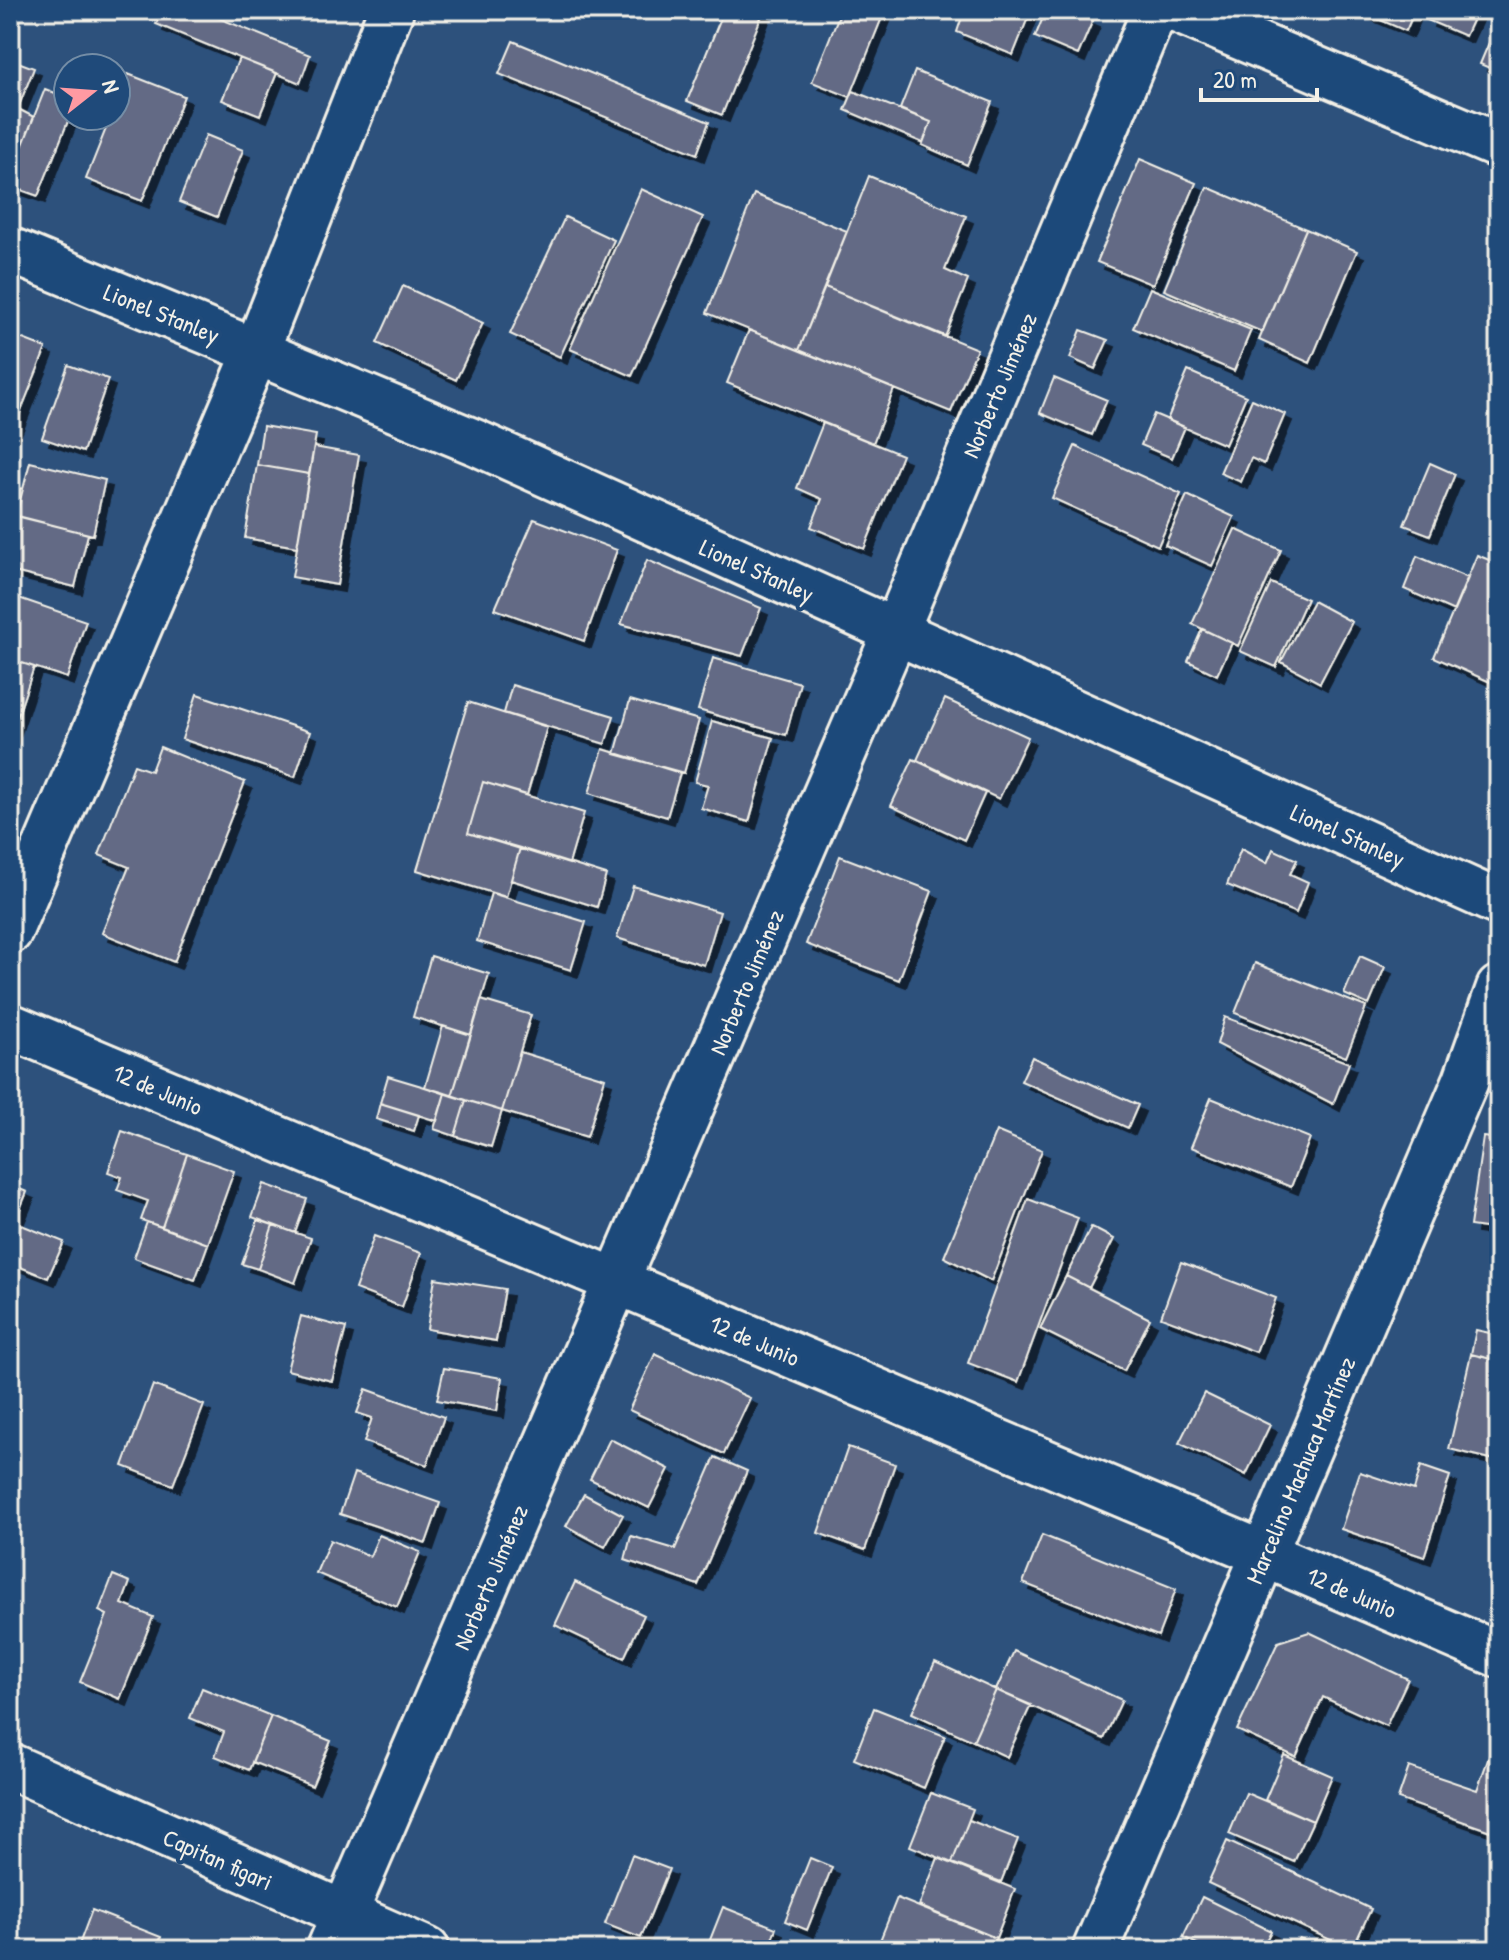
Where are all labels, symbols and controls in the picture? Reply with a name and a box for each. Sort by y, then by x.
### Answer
north arrow [52,52,132,132]
scale bar [1201,52,1317,102]
text: 20 m [1213,63,1257,95]
text: N [95,76,127,96]
street label: Lionel Stanley [99,275,225,351]
street label: Norberto Jiménez [954,308,1044,462]
street label: Lionel Stanley [695,531,819,609]
street label: Lionel Stanley [1286,796,1410,874]
street label: Norberto Jiménez [701,905,791,1059]
street label: 12 de Junio [108,1056,208,1122]
street label: 12 de Junio [705,1307,805,1373]
street label: Marcelino Machuca Martínez [1238,1352,1362,1588]
street label: Norberto Jiménez [445,1500,535,1654]
street label: 12 de Junio [1302,1559,1402,1625]
street label: Capitan figari [158,1821,278,1897]

